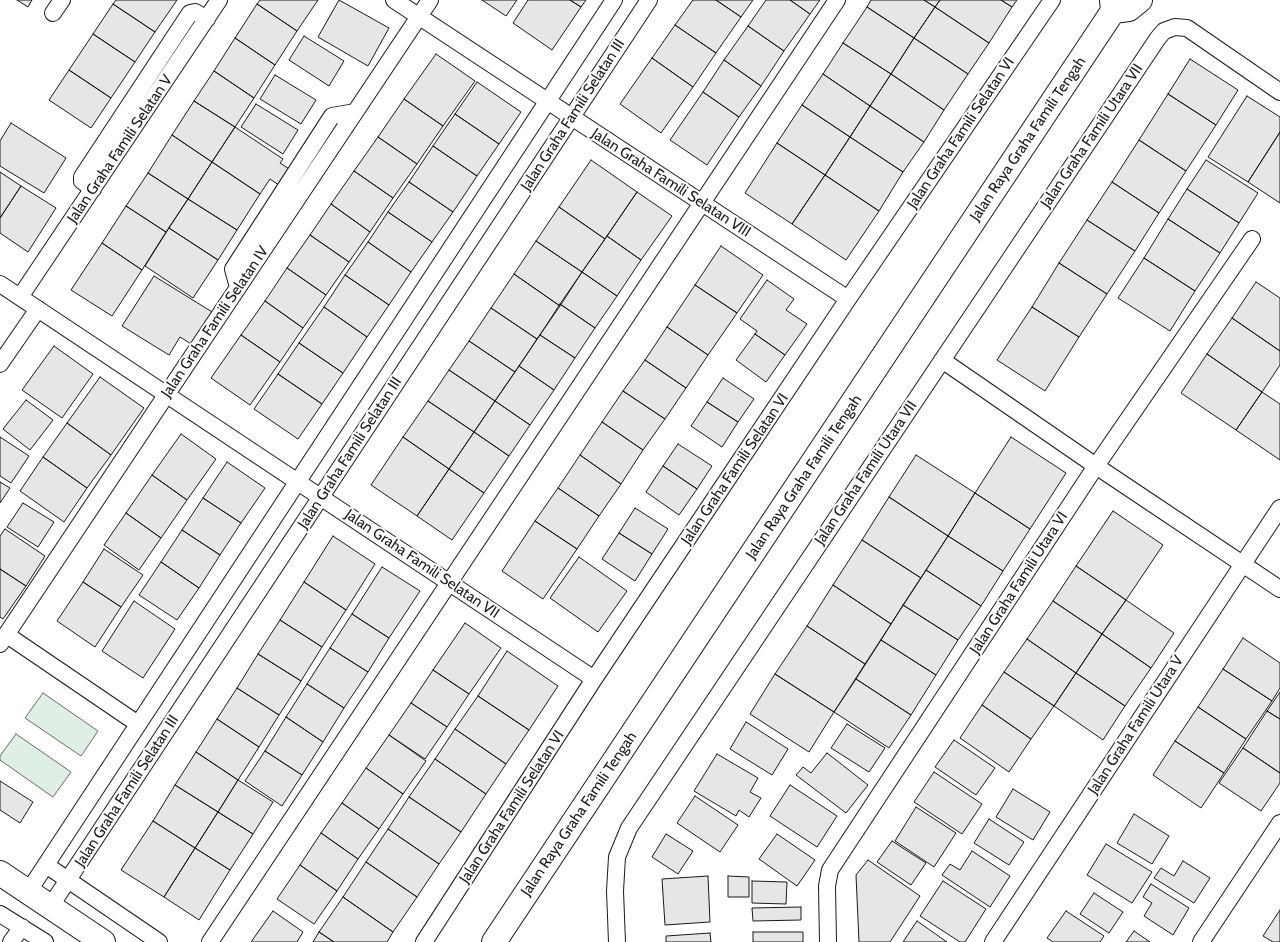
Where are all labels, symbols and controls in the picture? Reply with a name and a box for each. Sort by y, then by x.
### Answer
street label: Jalan Graha Famili Selatan III [517,36,629,194]
street label: Jalan Raya Graha Famili Tengah [966,53,1090,225]
street label: Jalan Graha Famili Selatan VI [904,54,1018,212]
street label: Jalan Graha Famili Utara VII [1037,61,1147,211]
street label: Jalan Graha Famili Selatan V [64,72,176,226]
street label: Jalan Graha Famili Selatan VIII [588,125,754,241]
street label: Jalan Graha Famili Selatan IV [158,243,272,401]
street label: Jalan Graha Famili Selatan III [294,374,406,532]
street label: Jalan Graha Famili Selatan VI [678,390,792,548]
street label: Jalan Raya Graha Famili Tengah [742,391,866,563]
street label: Jalan Graha Famili Utara VII [811,398,921,548]
street label: Jalan Graha Famili Selatan VII [341,506,503,622]
street label: Jalan Graha Famili Utara VI [966,509,1072,657]
street label: Jalan Graha Famili Utara V [1084,652,1188,798]
street label: Jalan Graha Famili Selatan III [71,712,183,870]
street label: Jalan Graha Famili Selatan VI [456,727,568,887]
street label: Jalan Raya Graha Famili Tengah [517,728,641,900]

